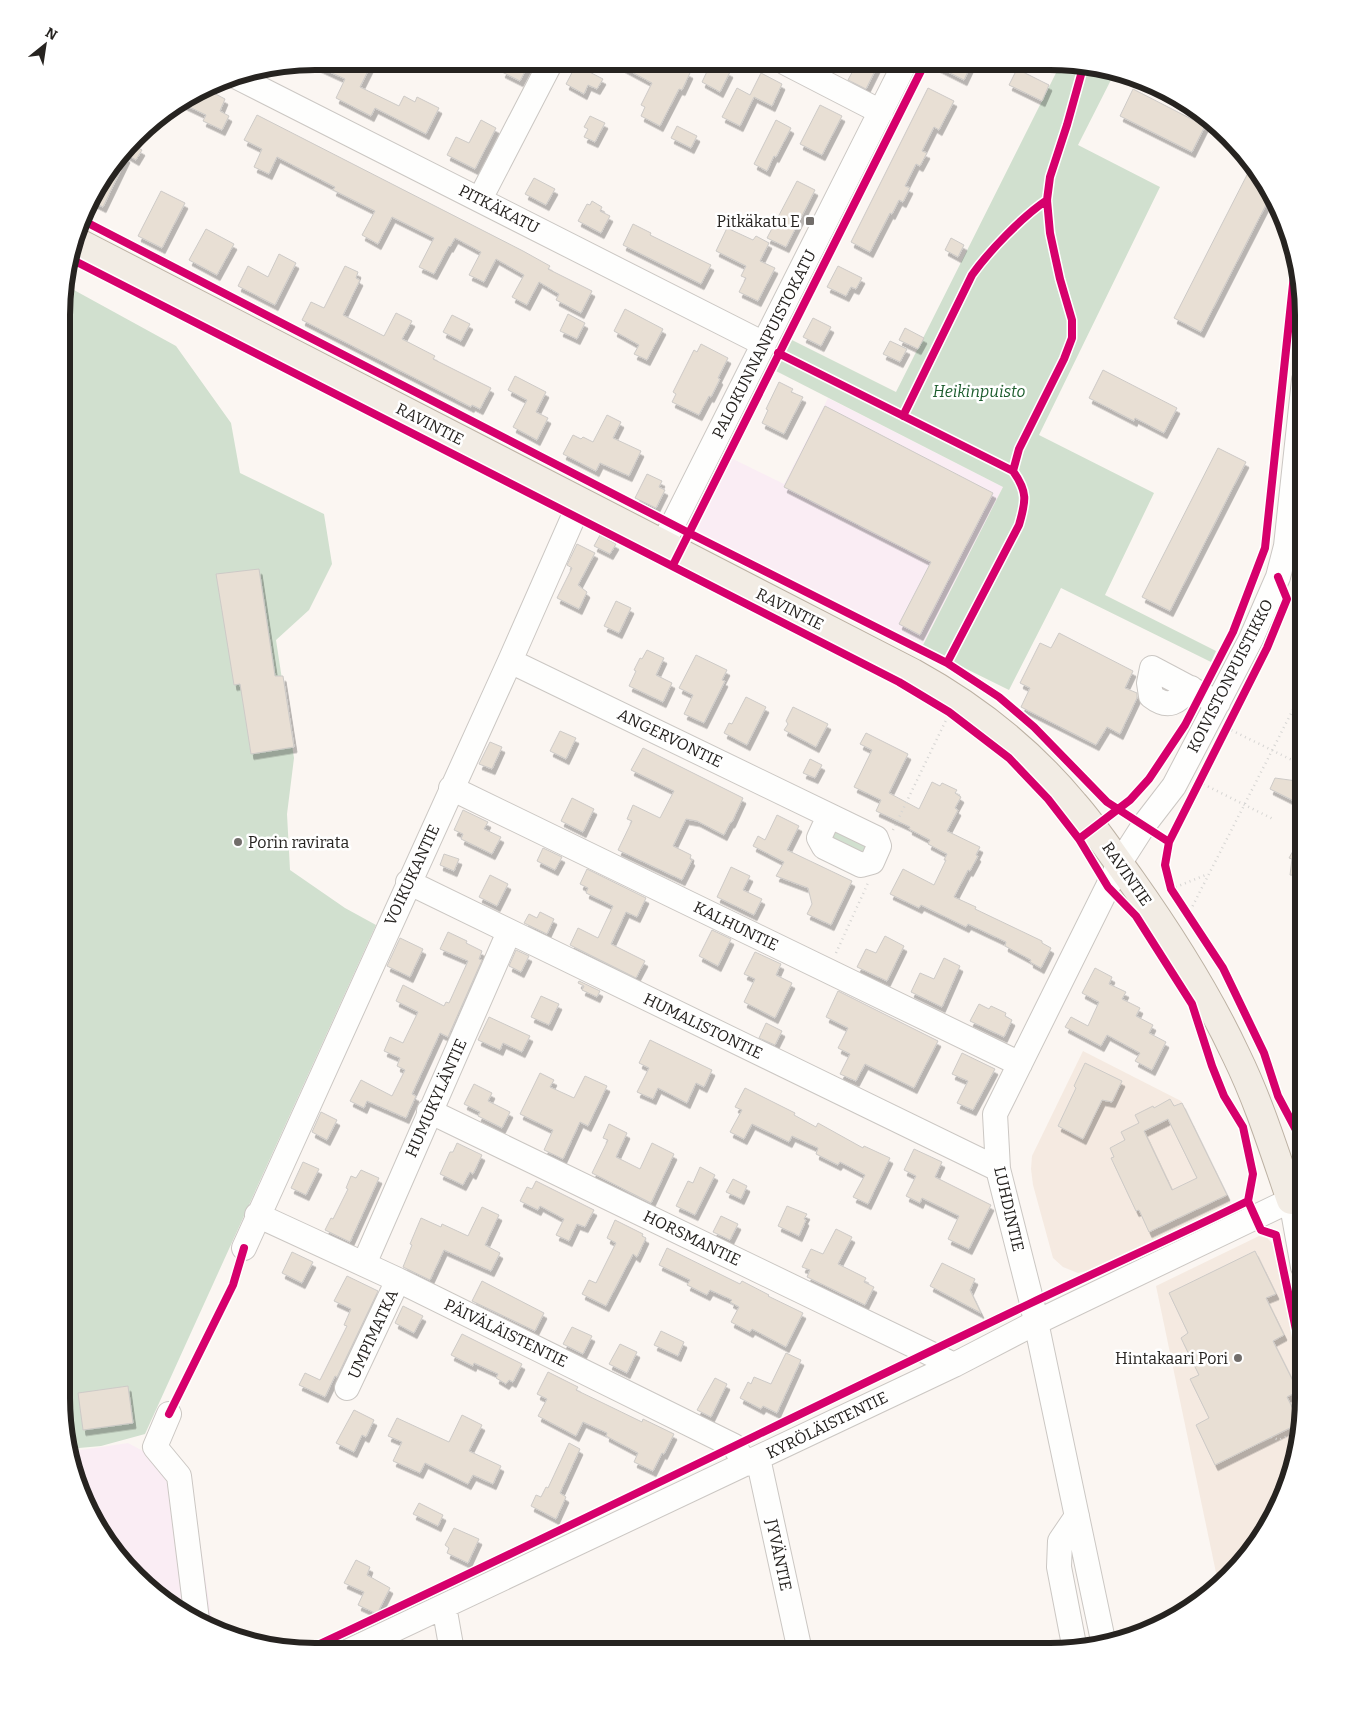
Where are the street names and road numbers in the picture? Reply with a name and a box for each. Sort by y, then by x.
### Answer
street label: PITKÄKATU [456,181,542,237]
street label: PALOKUNNANPUISTOKATU [708,246,820,442]
street label: RAVINTIE [393,399,467,449]
street label: RAVINTIE [753,584,827,634]
street label: KOIVISTONPUISTIKKO [1183,596,1277,756]
street label: ANGERVONTIE [615,704,725,772]
street label: VOIKUKANTIE [380,821,444,929]
street label: RAVINTIE [1098,838,1156,910]
street label: KALHUNTIE [690,897,782,955]
street label: HUMALISTONTIE [640,989,766,1063]
street label: HUMUKYLÄNTIE [401,1036,471,1160]
street label: LUHDINTIE [990,1165,1028,1253]
street label: HORSMANTIE [640,1206,744,1270]
street label: UMPIMATKA [344,1286,402,1382]
street label: PÄIVÄLÄISTENTIE [441,1295,571,1371]
street label: KYRÖLÄISTENTIE [763,1387,891,1463]
street label: JYVÄNTIE [762,1516,796,1593]

